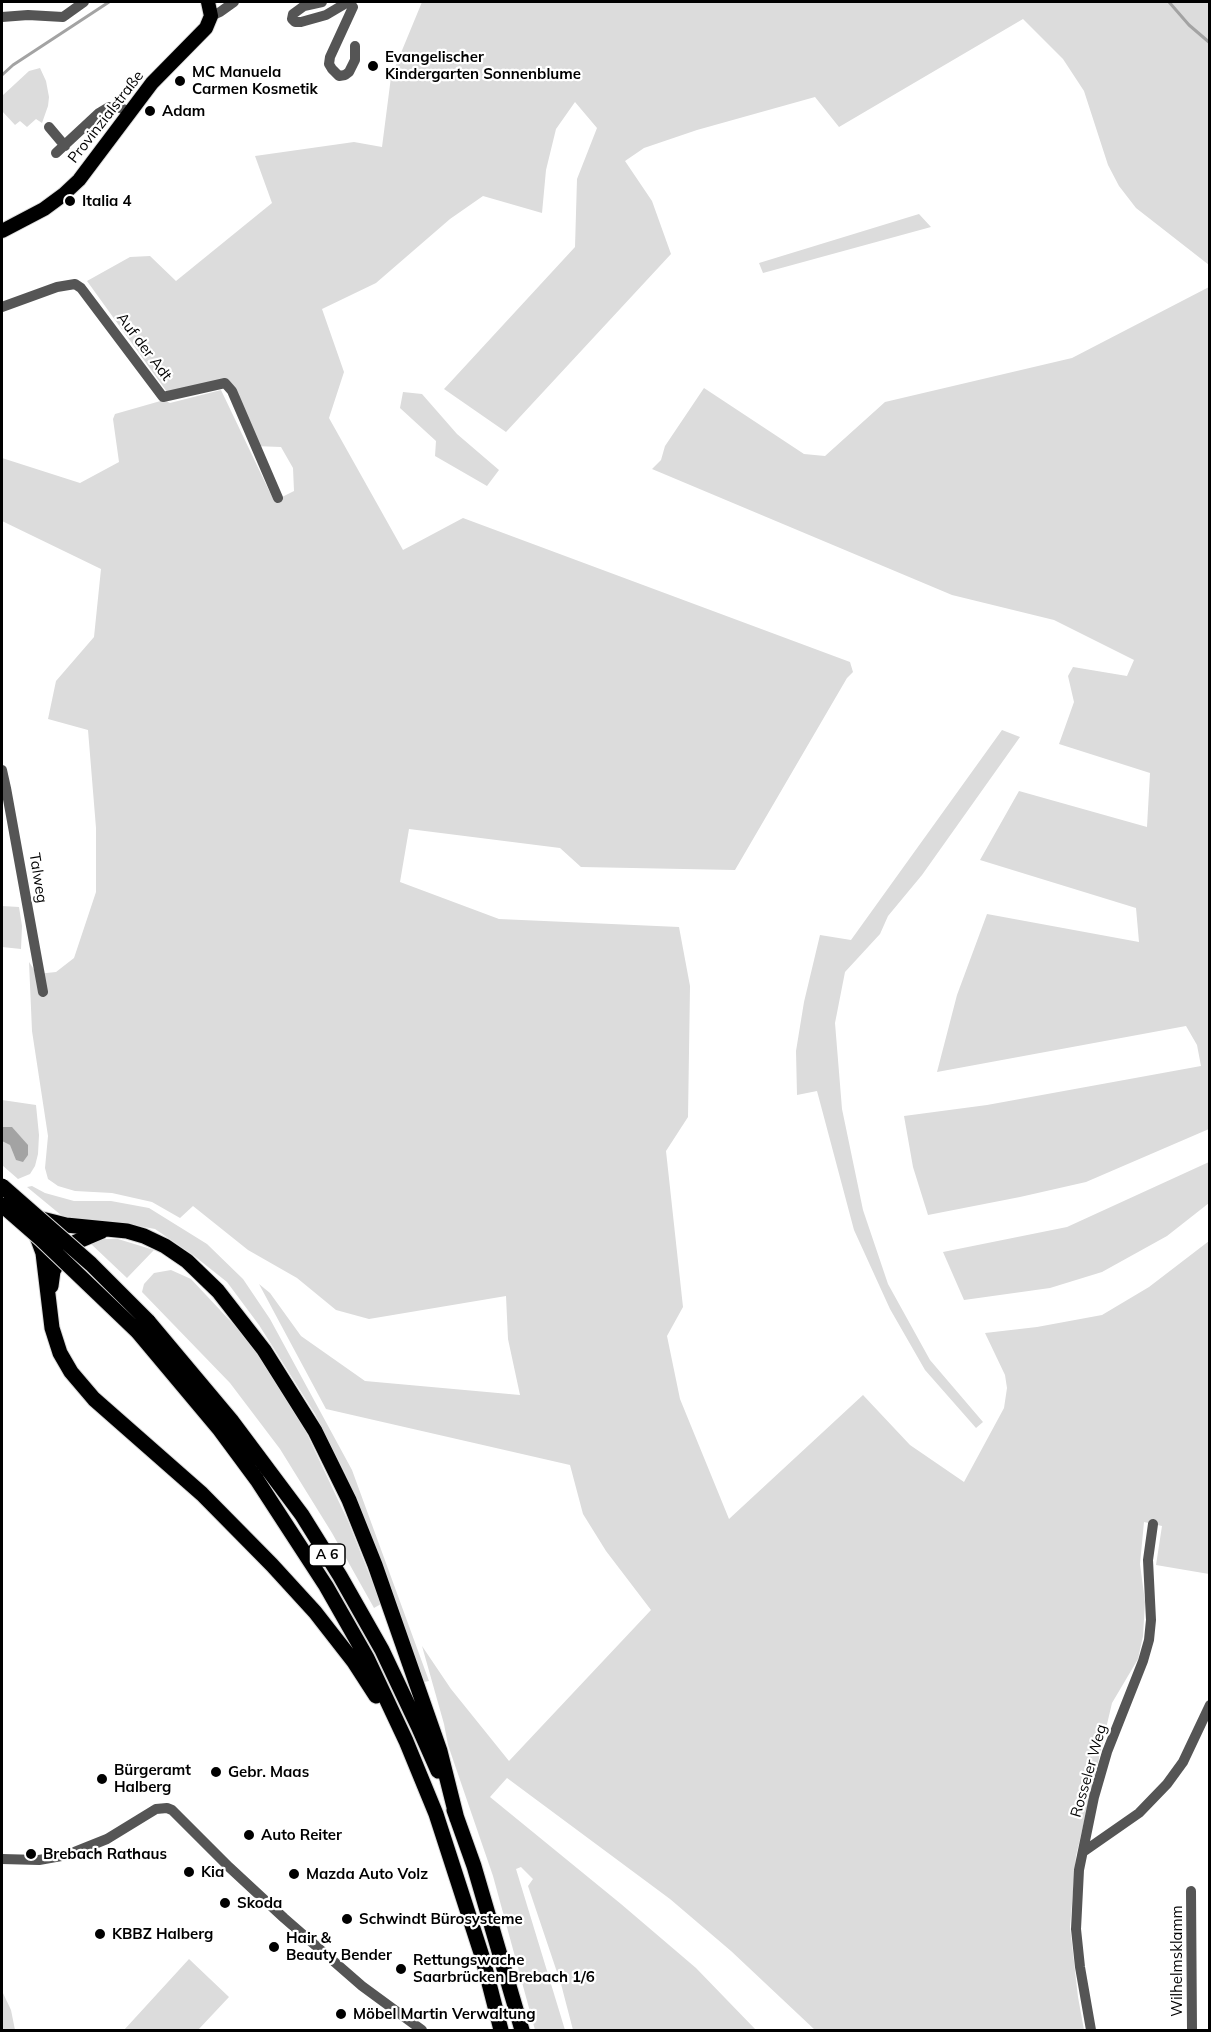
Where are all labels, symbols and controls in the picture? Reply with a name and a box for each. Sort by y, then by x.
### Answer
place label: Evangelischer Kindergarten Sonnenblume [385,48,581,83]
marker: Evangelischer Kindergarten Sonnenblume [366,59,380,73]
place label: MC Manuela Carmen Kosmetik [192,63,318,98]
street label: Provinzialstraße [64,67,148,167]
marker: MC Manuela Carmen Kosmetik [173,74,187,88]
place label: Adam [162,102,205,120]
marker: Adam [143,104,157,118]
place label: Italia 4 [82,192,131,210]
marker: Italia 4 [63,194,77,208]
street label: Auf der Adt [113,309,175,385]
street label: Talweg [25,852,51,904]
road number: A 6 [309,1544,345,1566]
street label: Rosseler Weg [1067,1722,1111,1820]
place label: Bürgeramt Halberg [114,1761,191,1796]
place label: Gebr. Maas [228,1763,309,1781]
marker: Gebr. Maas [209,1765,223,1779]
marker: Bürgeramt Halberg [95,1772,109,1786]
place label: Auto Reiter [261,1826,342,1844]
marker: Auto Reiter [242,1828,256,1842]
place label: Brebach Rathaus [43,1845,167,1863]
marker: Brebach Rathaus [24,1847,38,1861]
place label: Kia [201,1863,224,1881]
marker: Kia [182,1865,196,1879]
place label: Mazda Auto Volz [306,1865,428,1883]
marker: Mazda Auto Volz [287,1867,301,1881]
place label: Skoda [237,1894,282,1912]
marker: Skoda [218,1896,232,1910]
street label: Wilhelmsklamm [1168,1905,1186,2017]
place label: Schwindt Bürosysteme [359,1910,523,1928]
marker: Schwindt Bürosysteme [340,1912,354,1926]
place label: KBBZ Halberg [112,1925,213,1943]
marker: KBBZ Halberg [93,1927,107,1941]
place label: Hair & Beauty Bender [286,1929,392,1964]
marker: Hair & Beauty Bender [267,1940,281,1954]
place label: Rettungswache Saarbrücken Brebach 1/6 [413,1951,595,1986]
marker: Rettungswache Saarbrücken Brebach 1/6 [394,1962,408,1976]
place label: Möbel Martin Verwaltung [353,2005,536,2023]
marker: Möbel Martin Verwaltung [334,2007,348,2021]

